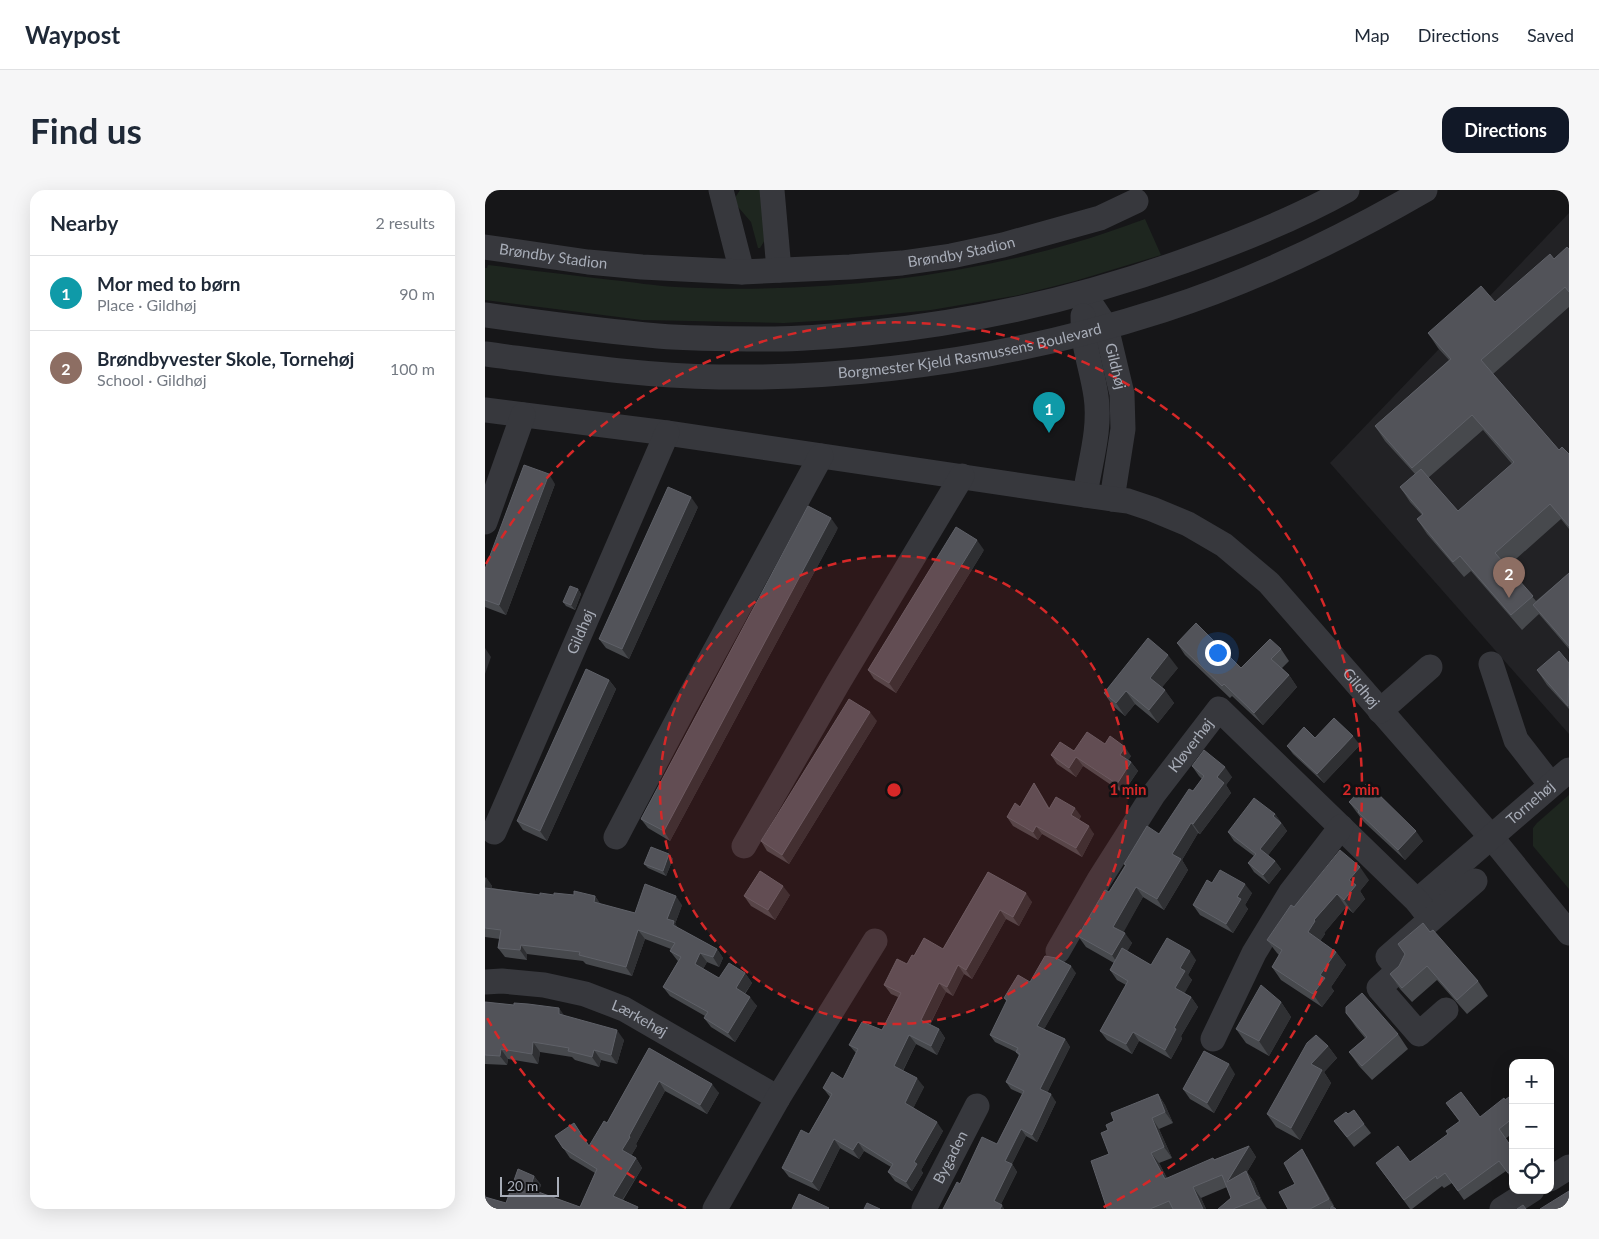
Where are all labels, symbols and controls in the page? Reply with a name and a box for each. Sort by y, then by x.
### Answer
text: Waypost [25,20,120,49]
text: Map [1354,24,1390,46]
text: Directions [1418,24,1499,46]
text: Saved [1527,24,1574,46]
button: Directions [1442,107,1569,153]
text: Find us [30,109,142,151]
text: Nearby [50,210,118,235]
text: 2 results [375,213,435,232]
street label: Brøndby Stadion [906,232,1017,270]
street label: Brøndby Stadion [498,239,608,272]
text: Mor med to børn [97,272,240,295]
text: 1 [61,284,71,303]
text: 90 m [399,284,435,303]
text: Place · Gildhøj [97,295,197,314]
street label: Borgmester Kjeld Rasmussens Boulevard [837,319,1103,381]
street label: Gildhøj [1102,341,1131,391]
text: Brøndbyvester Skole, Tornehøj [97,347,354,370]
text: 2 [61,359,71,378]
text: 100 m [390,359,435,378]
text: School · Gildhøj [97,370,207,389]
pin: 1 [1033,392,1065,433]
pin: 2 [1493,557,1525,598]
street label: Gildhøj [562,606,597,657]
your location [1205,640,1231,666]
street label: Gildhøj [1339,664,1384,711]
street label: Kløverhøj [1164,714,1217,776]
street label: Tornehøj [1502,777,1558,828]
text: 1 min [1109,780,1147,798]
text: 2 min [1342,780,1380,798]
centre of rings [885,781,903,799]
street label: Lærkehøj [610,995,671,1040]
map controls [1509,1059,1554,1194]
button: + [1509,1059,1554,1104]
button: − [1509,1104,1554,1149]
street label: Bygaden [929,1127,971,1186]
button: locate [1509,1149,1554,1194]
scale bar [500,1174,559,1197]
text: 20 m [507,1177,538,1194]

